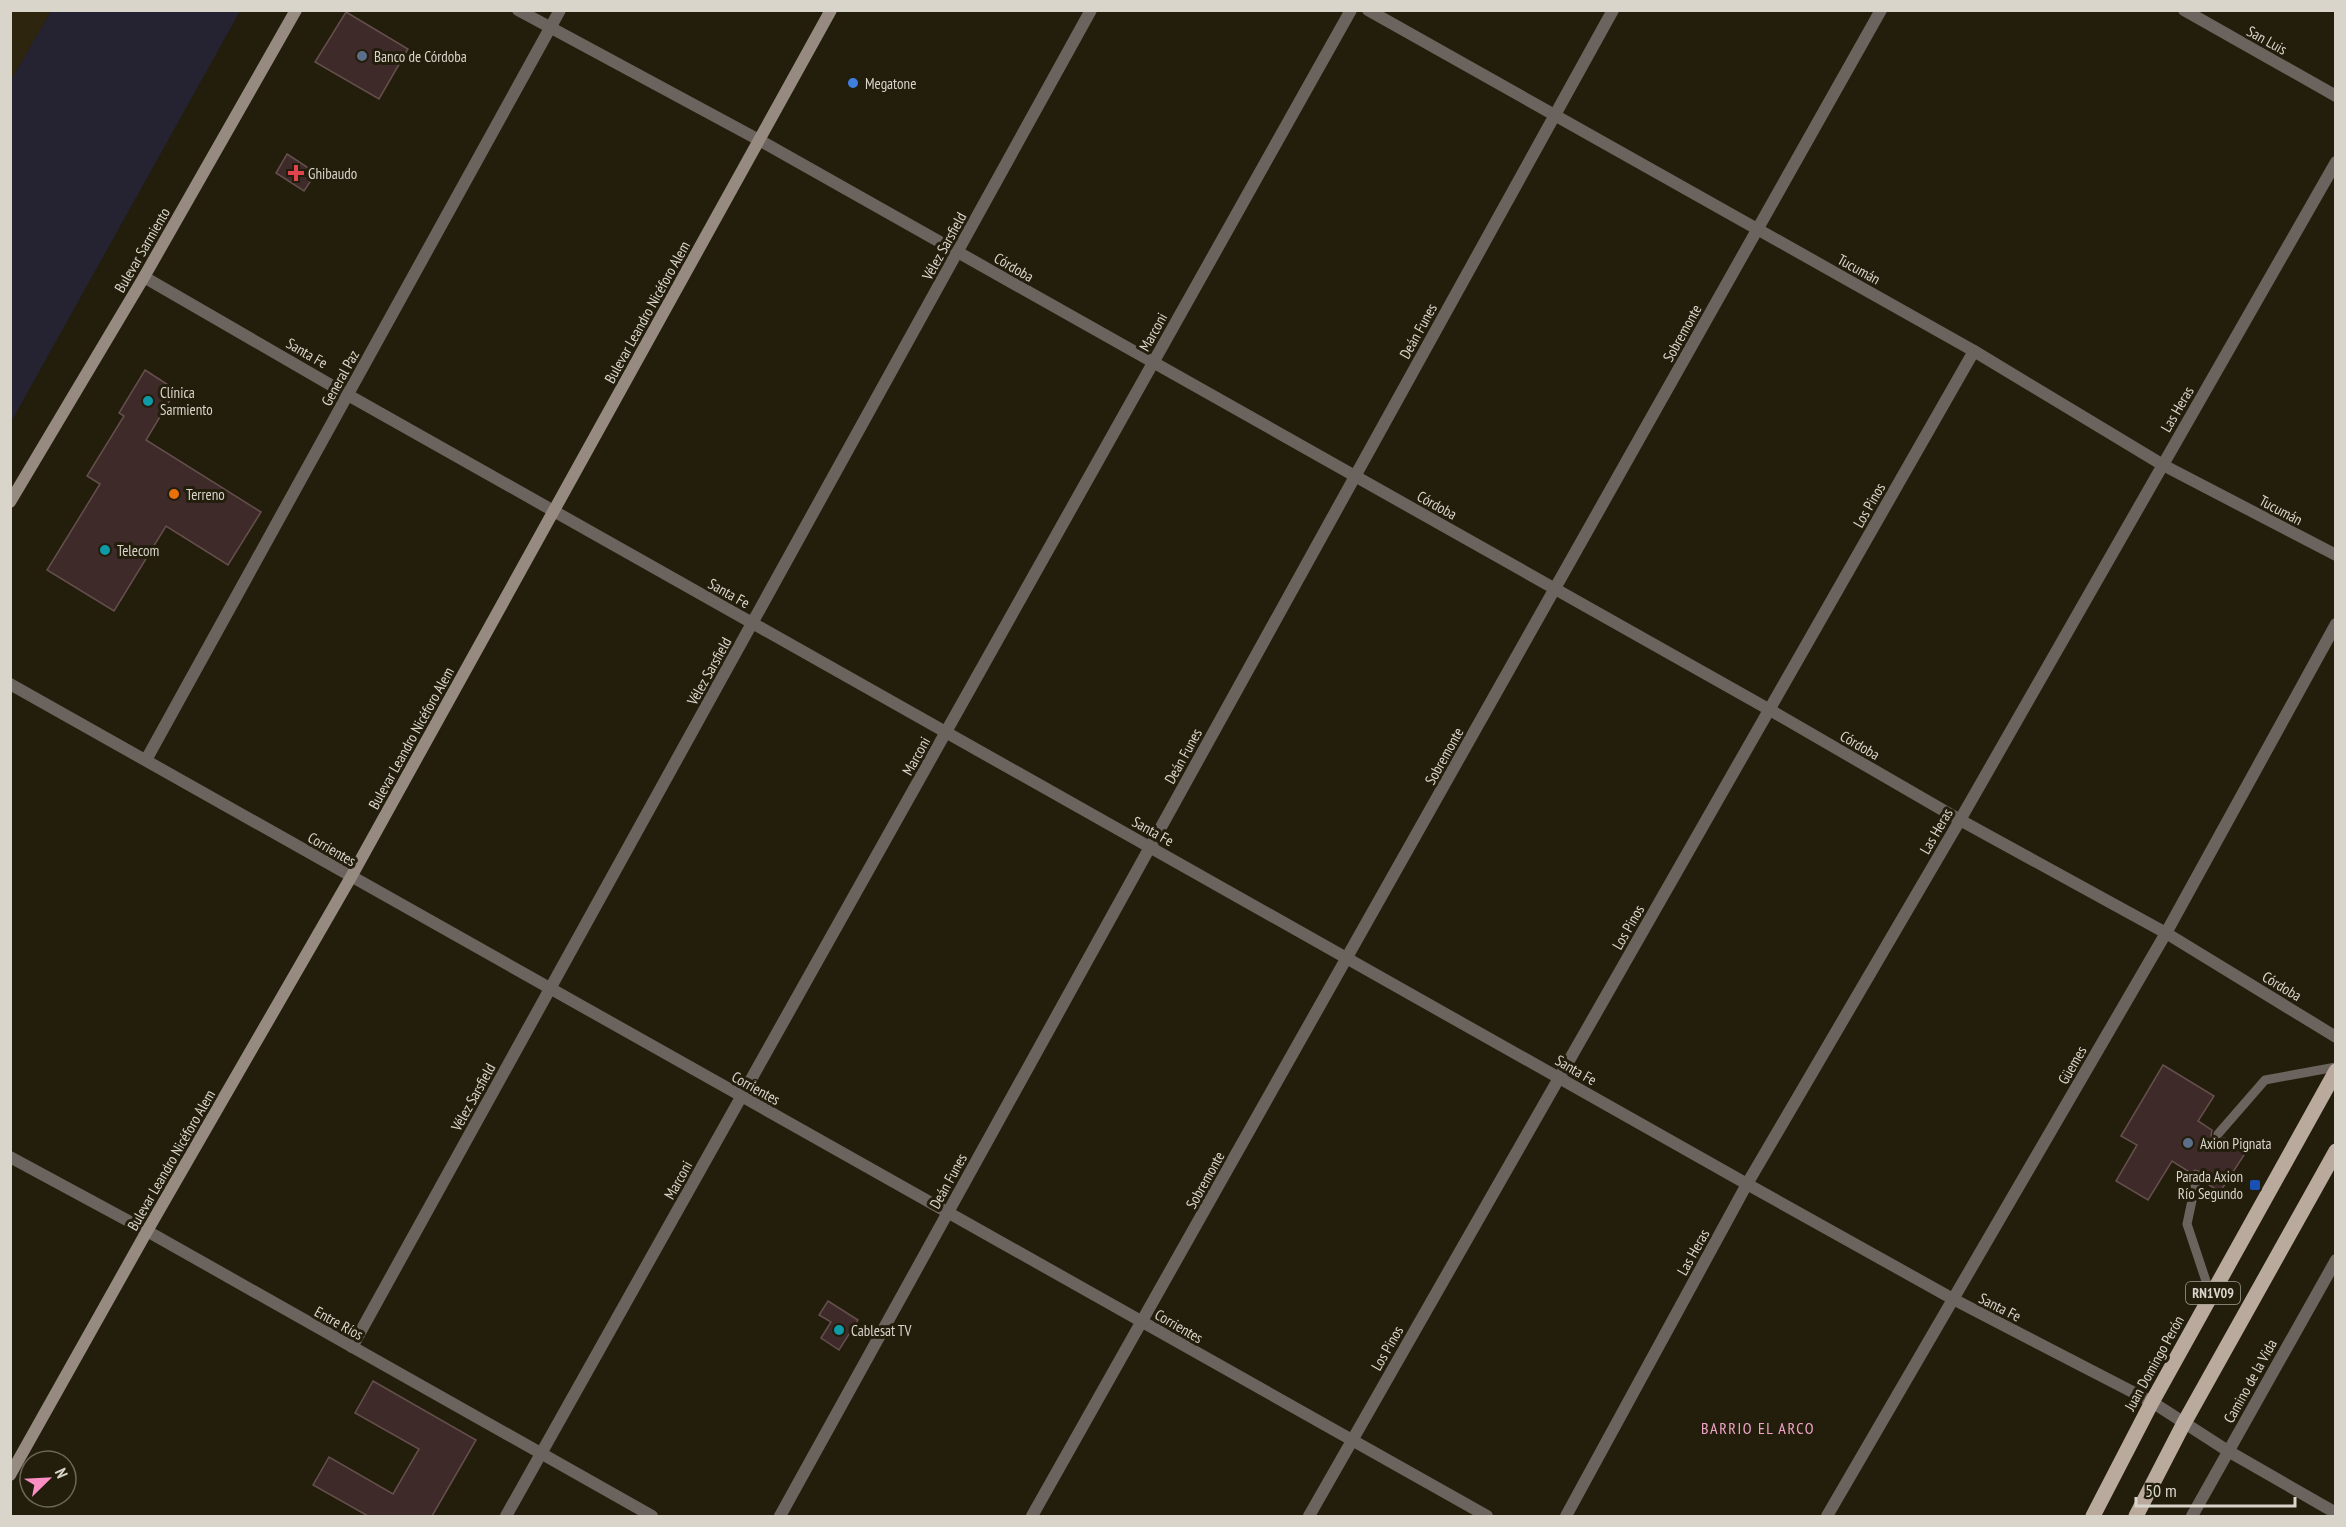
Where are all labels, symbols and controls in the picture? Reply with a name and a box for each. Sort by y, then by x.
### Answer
street label: San Luis [2244,21,2290,59]
place label: Banco de Córdoba [374,47,467,66]
marker: Banco de Córdoba [355,49,369,63]
place label: Megatone [865,74,916,93]
marker: Megatone [846,76,860,90]
place label: Ghibaudo [308,164,357,183]
marker: Ghibaudo [289,166,303,180]
street label: Bulevar Sarmiento [110,204,174,296]
street label: Vélez Sarsfield [917,209,970,284]
street label: Bulevar Leandro Nicéforo Alem [600,238,694,386]
street label: Córdoba [991,248,1037,286]
street label: Tucumán [1834,250,1884,288]
street label: Deán Funes [1395,300,1441,362]
street label: Sobremonte [1658,301,1706,365]
street label: Marconi [1135,309,1171,355]
street label: Santa Fe [283,334,331,372]
street label: General Paz [317,347,363,409]
place label: Clínica Sarmiento [160,383,213,419]
street label: Las Heras [2156,383,2198,435]
marker: Clínica Sarmiento [141,394,155,408]
street label: Los Pinos [1849,479,1889,531]
place label: Terreno [186,485,225,504]
street label: Córdoba [1414,486,1460,524]
marker: Terreno [167,487,181,501]
street label: Tucumán [2256,491,2306,529]
place label: Telecom [117,541,159,560]
marker: Telecom [98,543,112,557]
street label: Santa Fe [705,574,753,612]
street label: Vélez Sarsfield [682,634,735,709]
street label: Bulevar Leandro Nicéforo Alem [364,664,458,812]
street label: Sobremonte [1420,724,1468,788]
street label: Deán Funes [1160,725,1206,787]
street label: Córdoba [1837,726,1883,764]
street label: Marconi [898,733,934,779]
street label: Las Heras [1915,805,1957,857]
street label: Santa Fe [1129,812,1177,850]
street label: Corrientes [305,828,359,870]
street label: Los Pinos [1608,901,1648,953]
street label: Córdoba [2259,967,2305,1005]
street label: Güemes [2053,1042,2091,1088]
street label: Santa Fe [1552,1051,1600,1089]
street label: Vélez Sarsfield [446,1060,499,1135]
street label: Corrientes [728,1067,784,1109]
street label: Bulevar Leandro Nicéforo Alem [123,1086,219,1234]
place label: Axion Pignata [2200,1134,2272,1153]
marker: Axion Pignata [2181,1136,2195,1150]
street label: Sobremonte [1181,1148,1229,1212]
street label: Deán Funes [925,1150,971,1212]
street label: Marconi [660,1157,696,1203]
place label: Parada Axion Río Segundo [2176,1167,2243,1203]
marker: Parada Axion Río Segundo [2248,1178,2262,1192]
street label: Las Heras [1673,1226,1713,1278]
road number: RN1V09 [2186,1282,2240,1304]
street label: Santa Fe [1976,1288,2024,1326]
street label: Entre Ríos [311,1302,367,1344]
street label: Corrientes [1152,1305,1206,1347]
street label: Juan Domingo Perón [2120,1312,2188,1415]
place label: Cablesat TV [851,1321,911,1340]
street label: Los Pinos [1367,1322,1407,1374]
marker: Cablesat TV [832,1323,846,1337]
street label: Camino de la Vida [2219,1336,2281,1426]
district label: BARRIO EL ARCO [1701,1418,1815,1438]
north arrow [18,1449,78,1509]
text: N [51,1465,73,1481]
scale bar [2136,1470,2295,1508]
text: 50 m [2145,1479,2177,1502]

